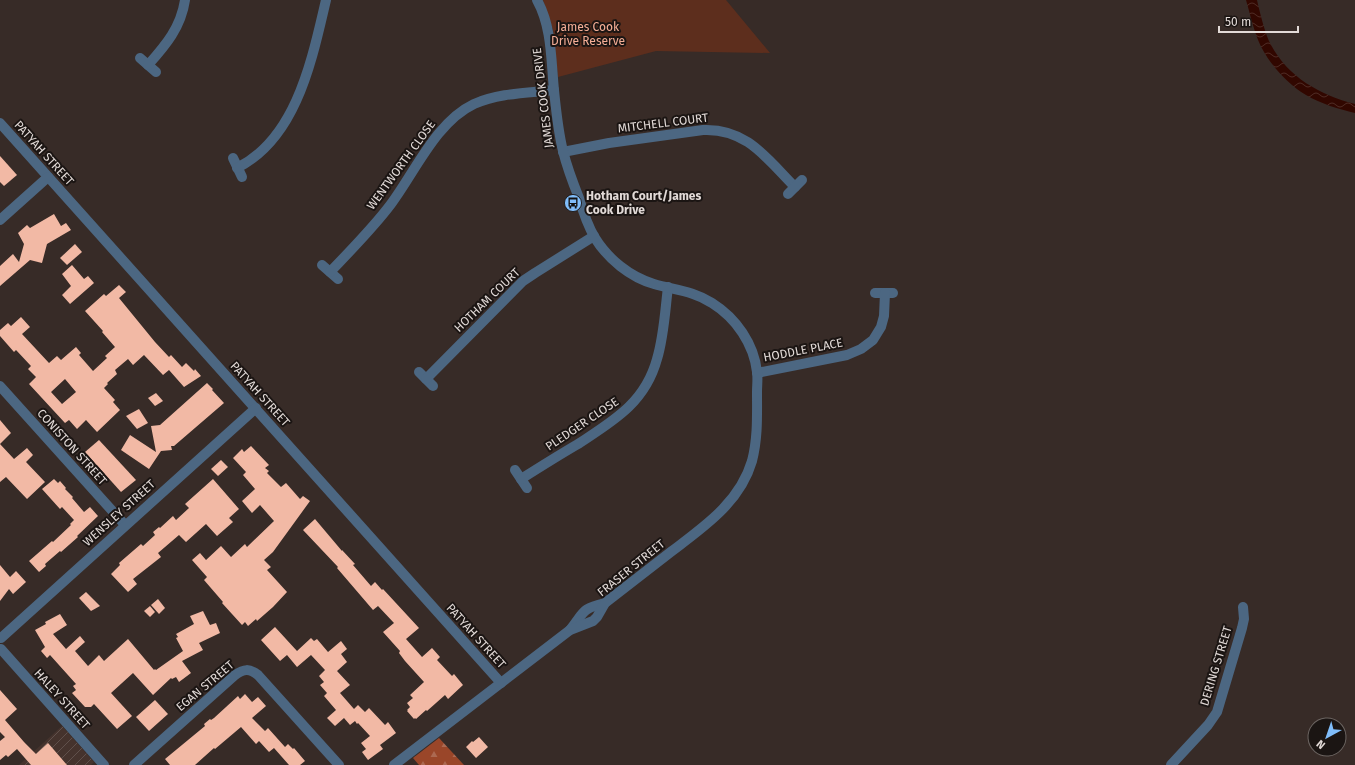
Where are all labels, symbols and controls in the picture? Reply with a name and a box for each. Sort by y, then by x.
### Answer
scale bar [1219,8,1298,34]
text: 50 m [1225,15,1251,29]
park label: James Cook Drive Reserve [551,20,625,48]
street label: JAMES COOK DRIVE [530,47,556,149]
street label: MITCHELL COURT [617,110,710,135]
street label: PATYAH STREET [11,118,77,189]
street label: WENTWORTH CLOSE [364,118,438,212]
place label: Hotham Court/James Cook Drive [586,189,701,217]
bus stop icon: Hotham Court/James Cook Drive [563,193,583,213]
street label: HOTHAM COURT [451,265,523,335]
street label: HODDLE PLACE [762,335,844,365]
street label: PATYAH STREET [227,359,293,430]
street label: PLEDGER CLOSE [543,394,621,454]
street label: CONISTON STREET [34,406,110,488]
street label: WENSLEY STREET [80,476,158,549]
street label: FRASER STREET [595,536,668,599]
street label: PATYAH STREET [443,601,509,672]
street label: DERING STREET [1197,624,1235,708]
street label: EGAN STREET [173,657,237,714]
street label: HALEY STREET [31,666,93,732]
north arrow [1307,717,1347,757]
text: N [1314,737,1328,752]

